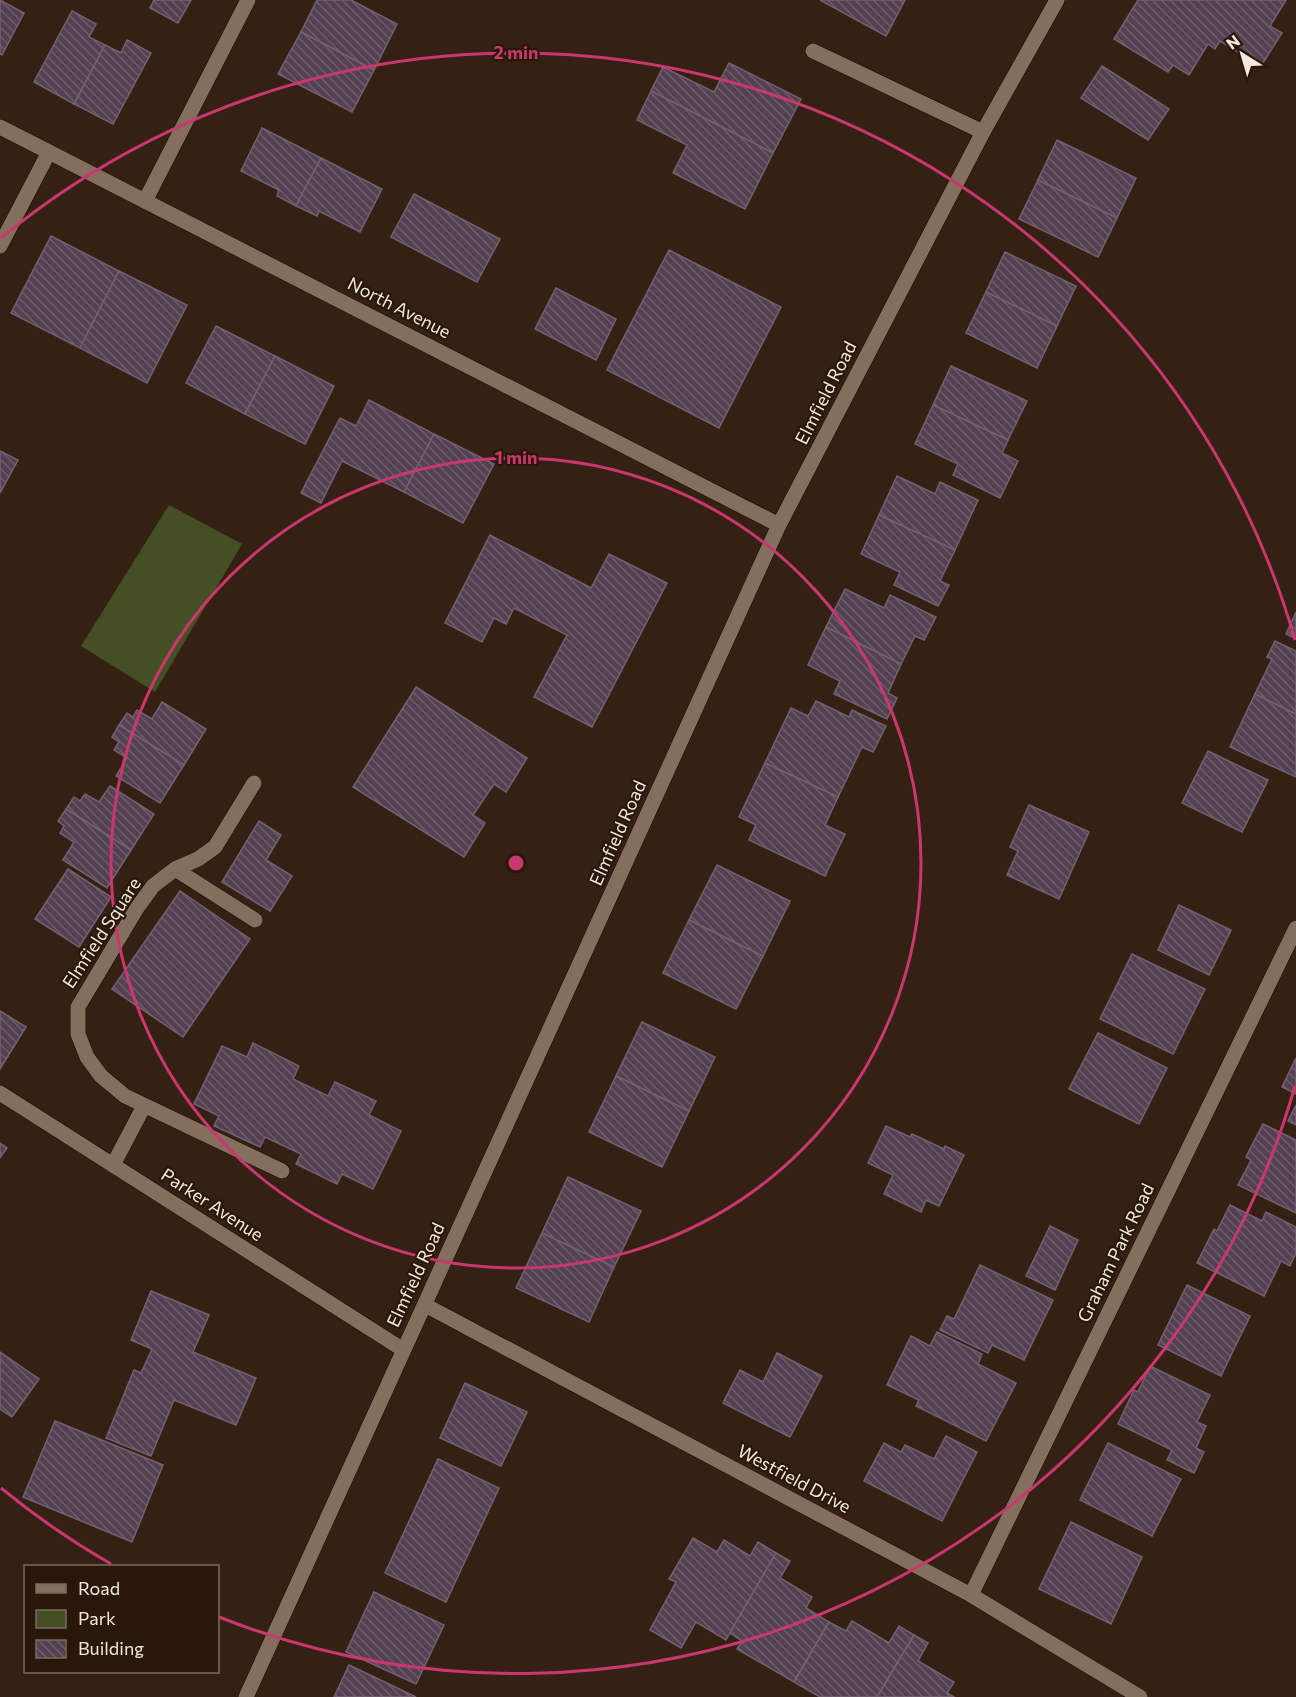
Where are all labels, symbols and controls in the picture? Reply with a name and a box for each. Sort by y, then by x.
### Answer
north arrow [1212,24,1272,84]
text: N [1222,30,1243,53]
text: 2 min [494,41,538,63]
street label: North Avenue [344,272,455,342]
street label: Elmfield Road [790,337,860,448]
text: 1 min [495,446,537,468]
street label: Elmfield Road [584,777,650,889]
centre of rings [506,853,526,873]
street label: Elmfield Square [57,873,145,992]
street label: Parker Avenue [157,1163,268,1245]
street label: Graham Park Road [1072,1180,1158,1326]
street label: Elmfield Road [381,1219,449,1330]
street label: Westfield Drive [734,1439,855,1517]
legend [24,1565,219,1673]
text: Road [78,1577,120,1599]
text: Park [78,1607,116,1629]
text: Building [78,1637,144,1659]

